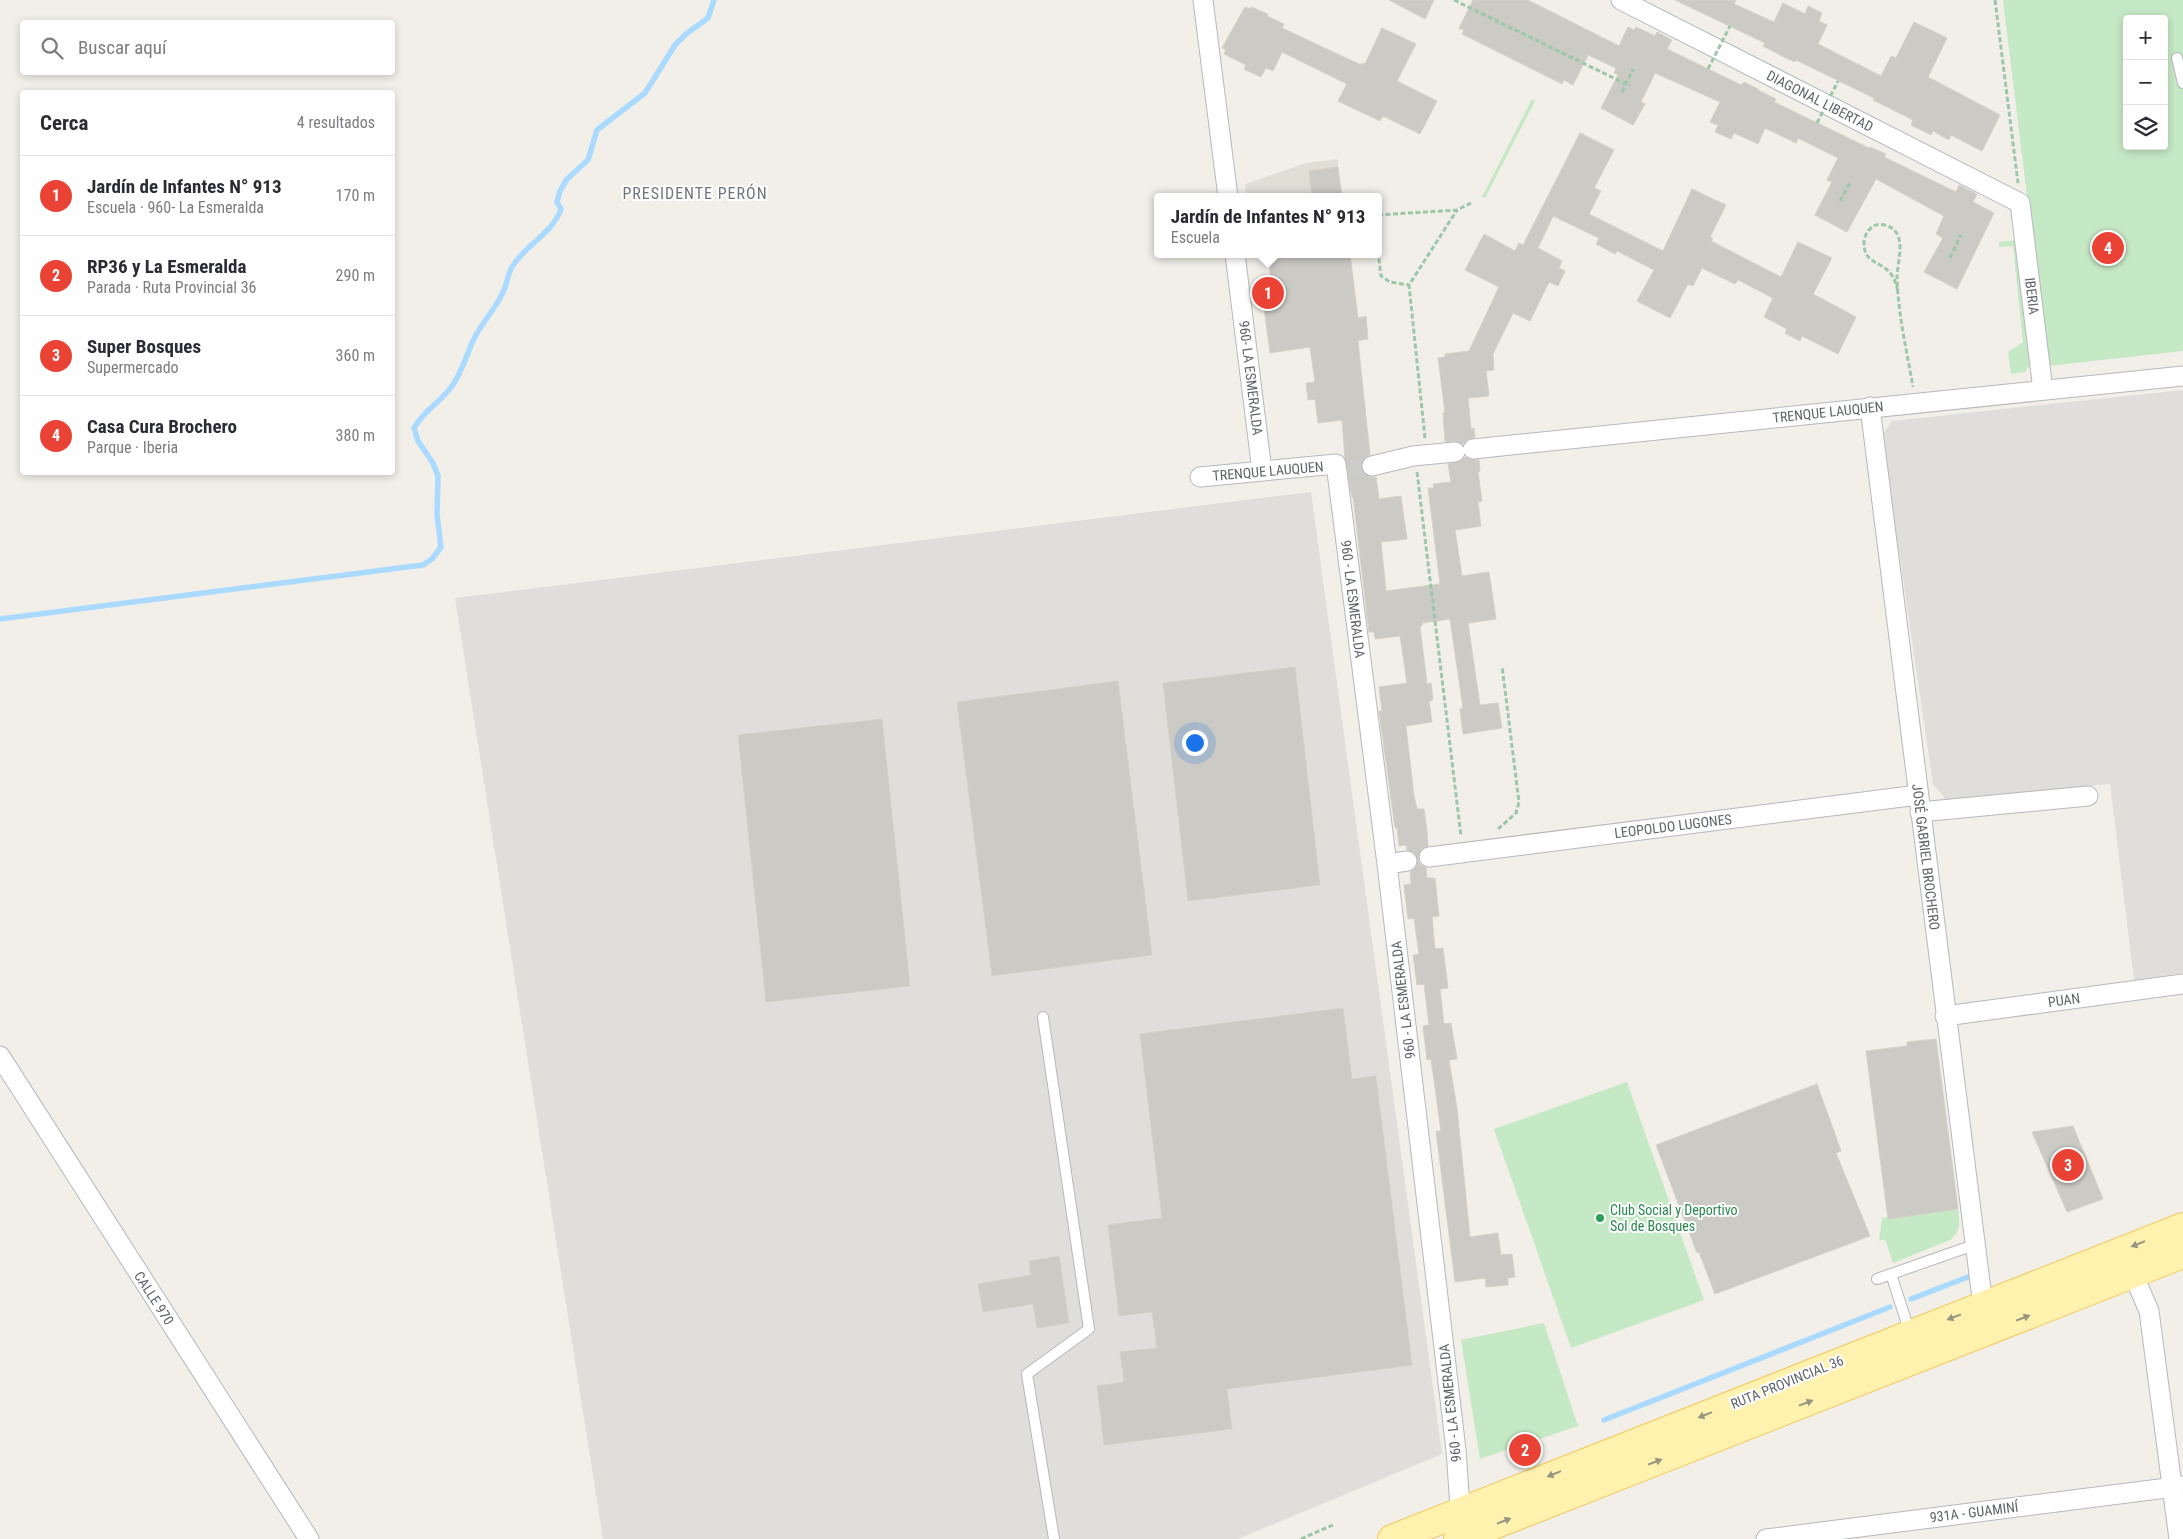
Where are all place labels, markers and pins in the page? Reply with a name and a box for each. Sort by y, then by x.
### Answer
pin: 4 [2092,229,2124,267]
pin: 1 [1252,274,1284,312]
pin: 3 [2052,1146,2084,1184]
place label: Club Social y Deportivo Sol de Bosques [1610,1202,1738,1234]
marker: Club Social y Deportivo Sol de Bosques [1594,1212,1606,1224]
pin: 2 [1509,1431,1541,1469]

